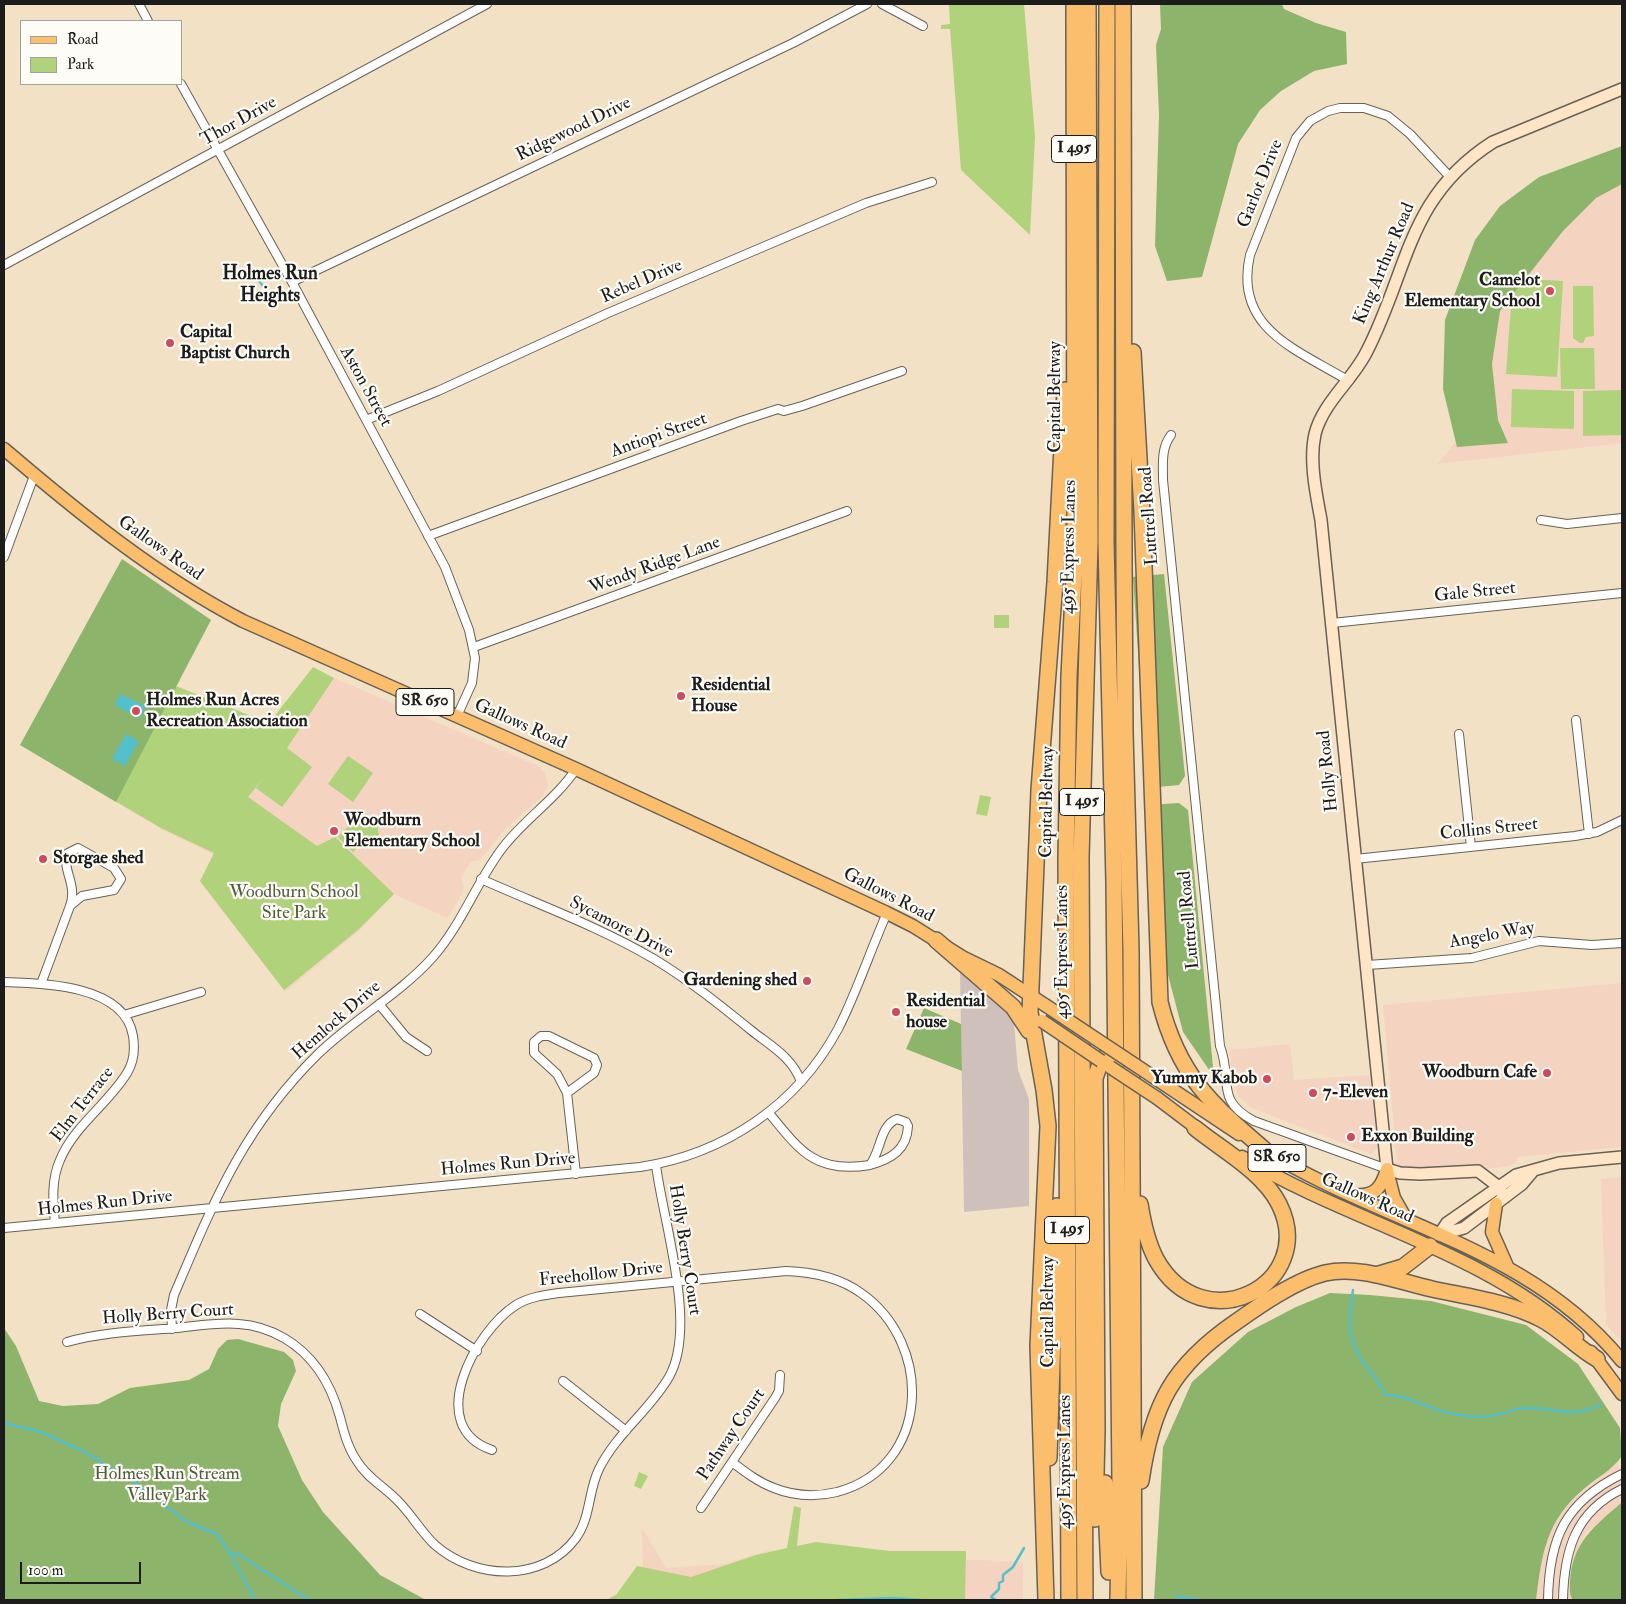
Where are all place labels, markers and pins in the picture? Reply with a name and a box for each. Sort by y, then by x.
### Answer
place label: Camelot Elementary School [1404,270,1540,312]
marker: Camelot Elementary School [1544,285,1556,297]
place label: Capital Baptist Church [180,322,290,364]
marker: Capital Baptist Church [164,337,176,349]
place label: Residential House [691,675,770,718]
place label: Holmes Run Acres Recreation Association [146,690,308,732]
marker: Residential House [675,690,687,702]
marker: Holmes Run Acres Recreation Association [130,705,142,717]
place label: Woodburn Elementary School [344,810,480,852]
marker: Woodburn Elementary School [328,825,340,837]
place label: Storgae shed [53,848,144,870]
marker: Storgae shed [37,853,49,865]
place label: Gardening shed [684,970,797,992]
marker: Gardening shed [801,975,813,987]
place label: Residential house [906,991,985,1034]
marker: Residential house [890,1006,902,1018]
place label: Woodburn Cafe [1422,1062,1537,1084]
marker: Woodburn Cafe [1541,1067,1553,1079]
place label: Yummy Kabob [1151,1068,1257,1090]
marker: Yummy Kabob [1261,1073,1273,1085]
place label: 7-Eleven [1323,1082,1388,1104]
marker: 7-Eleven [1307,1087,1319,1099]
place label: Exxon Building [1361,1126,1474,1148]
marker: Exxon Building [1345,1131,1357,1143]

